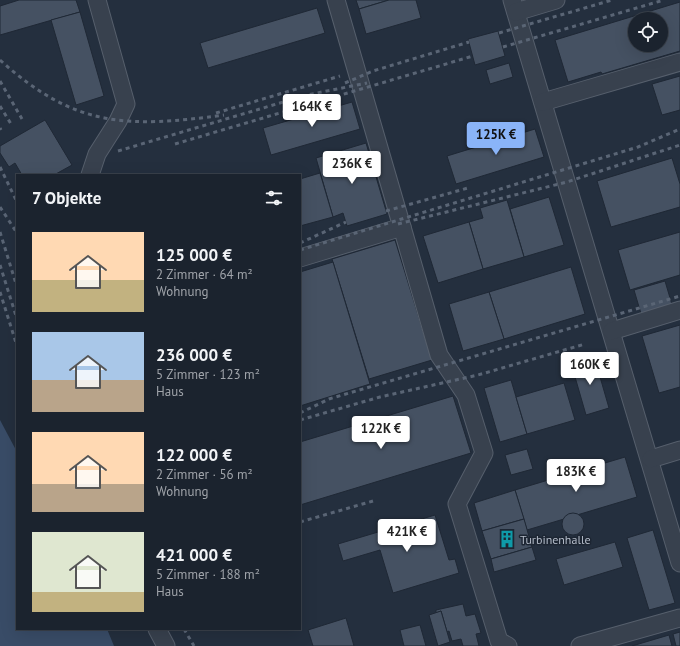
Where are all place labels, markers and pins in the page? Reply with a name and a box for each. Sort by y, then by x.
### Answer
pin: 164K € [279,94,345,128]
pin: 125K € [463,122,529,156]
pin: 236K € [319,151,385,185]
pin: 160K € [557,352,623,386]
pin: 122K € [348,416,414,450]
pin: 183K € [543,459,609,493]
pin: 421K € [374,519,440,553]
building icon: Turbinenhalle [497,529,517,549]
place label: Turbinenhalle [520,532,591,547]

